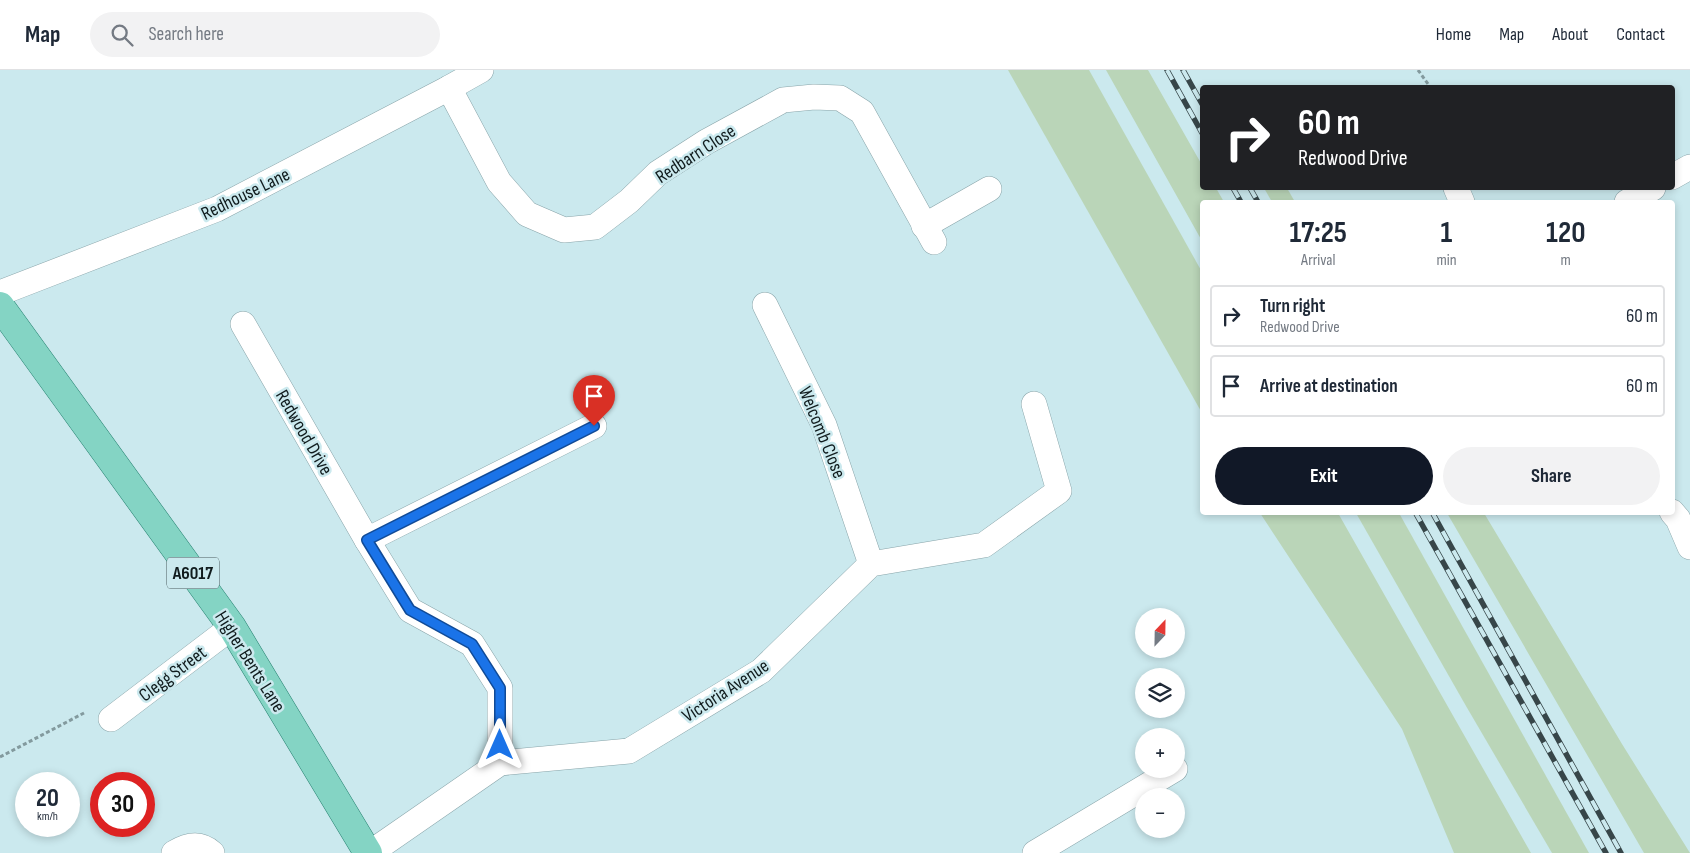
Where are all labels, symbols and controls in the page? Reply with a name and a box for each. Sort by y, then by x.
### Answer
search box [90,12,440,57]
text: Map [25,20,60,49]
icon: search [108,21,136,49]
text: Search here [148,23,224,46]
text: Home [1436,24,1471,45]
text: Map [1499,24,1524,45]
text: About [1552,24,1588,45]
text: Contact [1616,24,1665,45]
text: 60 m [1298,102,1360,145]
icon: right [1215,105,1280,170]
street label: Redbarn Close [651,120,740,189]
text: Redwood Drive [1298,145,1408,172]
street label: Redhouse Lane [198,163,294,226]
text: 17:25 [1289,215,1347,251]
text: 1 [1441,215,1452,251]
text: 120 [1546,215,1586,251]
text: Arrival [1301,251,1335,270]
text: min [1436,251,1457,270]
text: m [1561,251,1571,270]
text: Turn right [1260,295,1325,318]
icon: right [1217,302,1245,330]
text: 60 m [1626,305,1658,328]
text: Redwood Drive [1260,318,1340,337]
icon: arrive [1217,372,1245,400]
pin [573,375,615,426]
text: Arrive at destination [1260,375,1398,398]
text: 60 m [1626,375,1658,398]
icon: arrive [580,382,608,410]
street label: Welcomb Close [793,383,850,482]
street label: Redwood Drive [270,386,337,479]
button: Exit [1215,447,1433,505]
button: Share [1443,447,1660,505]
road number: A6017 [167,558,219,588]
street label: Higher Bents Lane [210,607,290,717]
north arrow [1135,608,1185,658]
map controls [1135,608,1185,838]
street label: Clegg Street [135,641,211,707]
street label: Victoria Avenue [678,655,774,728]
button: layers [1135,668,1185,718]
position arrow [473,718,525,770]
button: + [1135,728,1185,778]
speed limit sign: 30 [90,772,155,837]
text: 20 [36,783,59,814]
button: − [1135,788,1185,838]
text: km/h [37,809,58,824]

